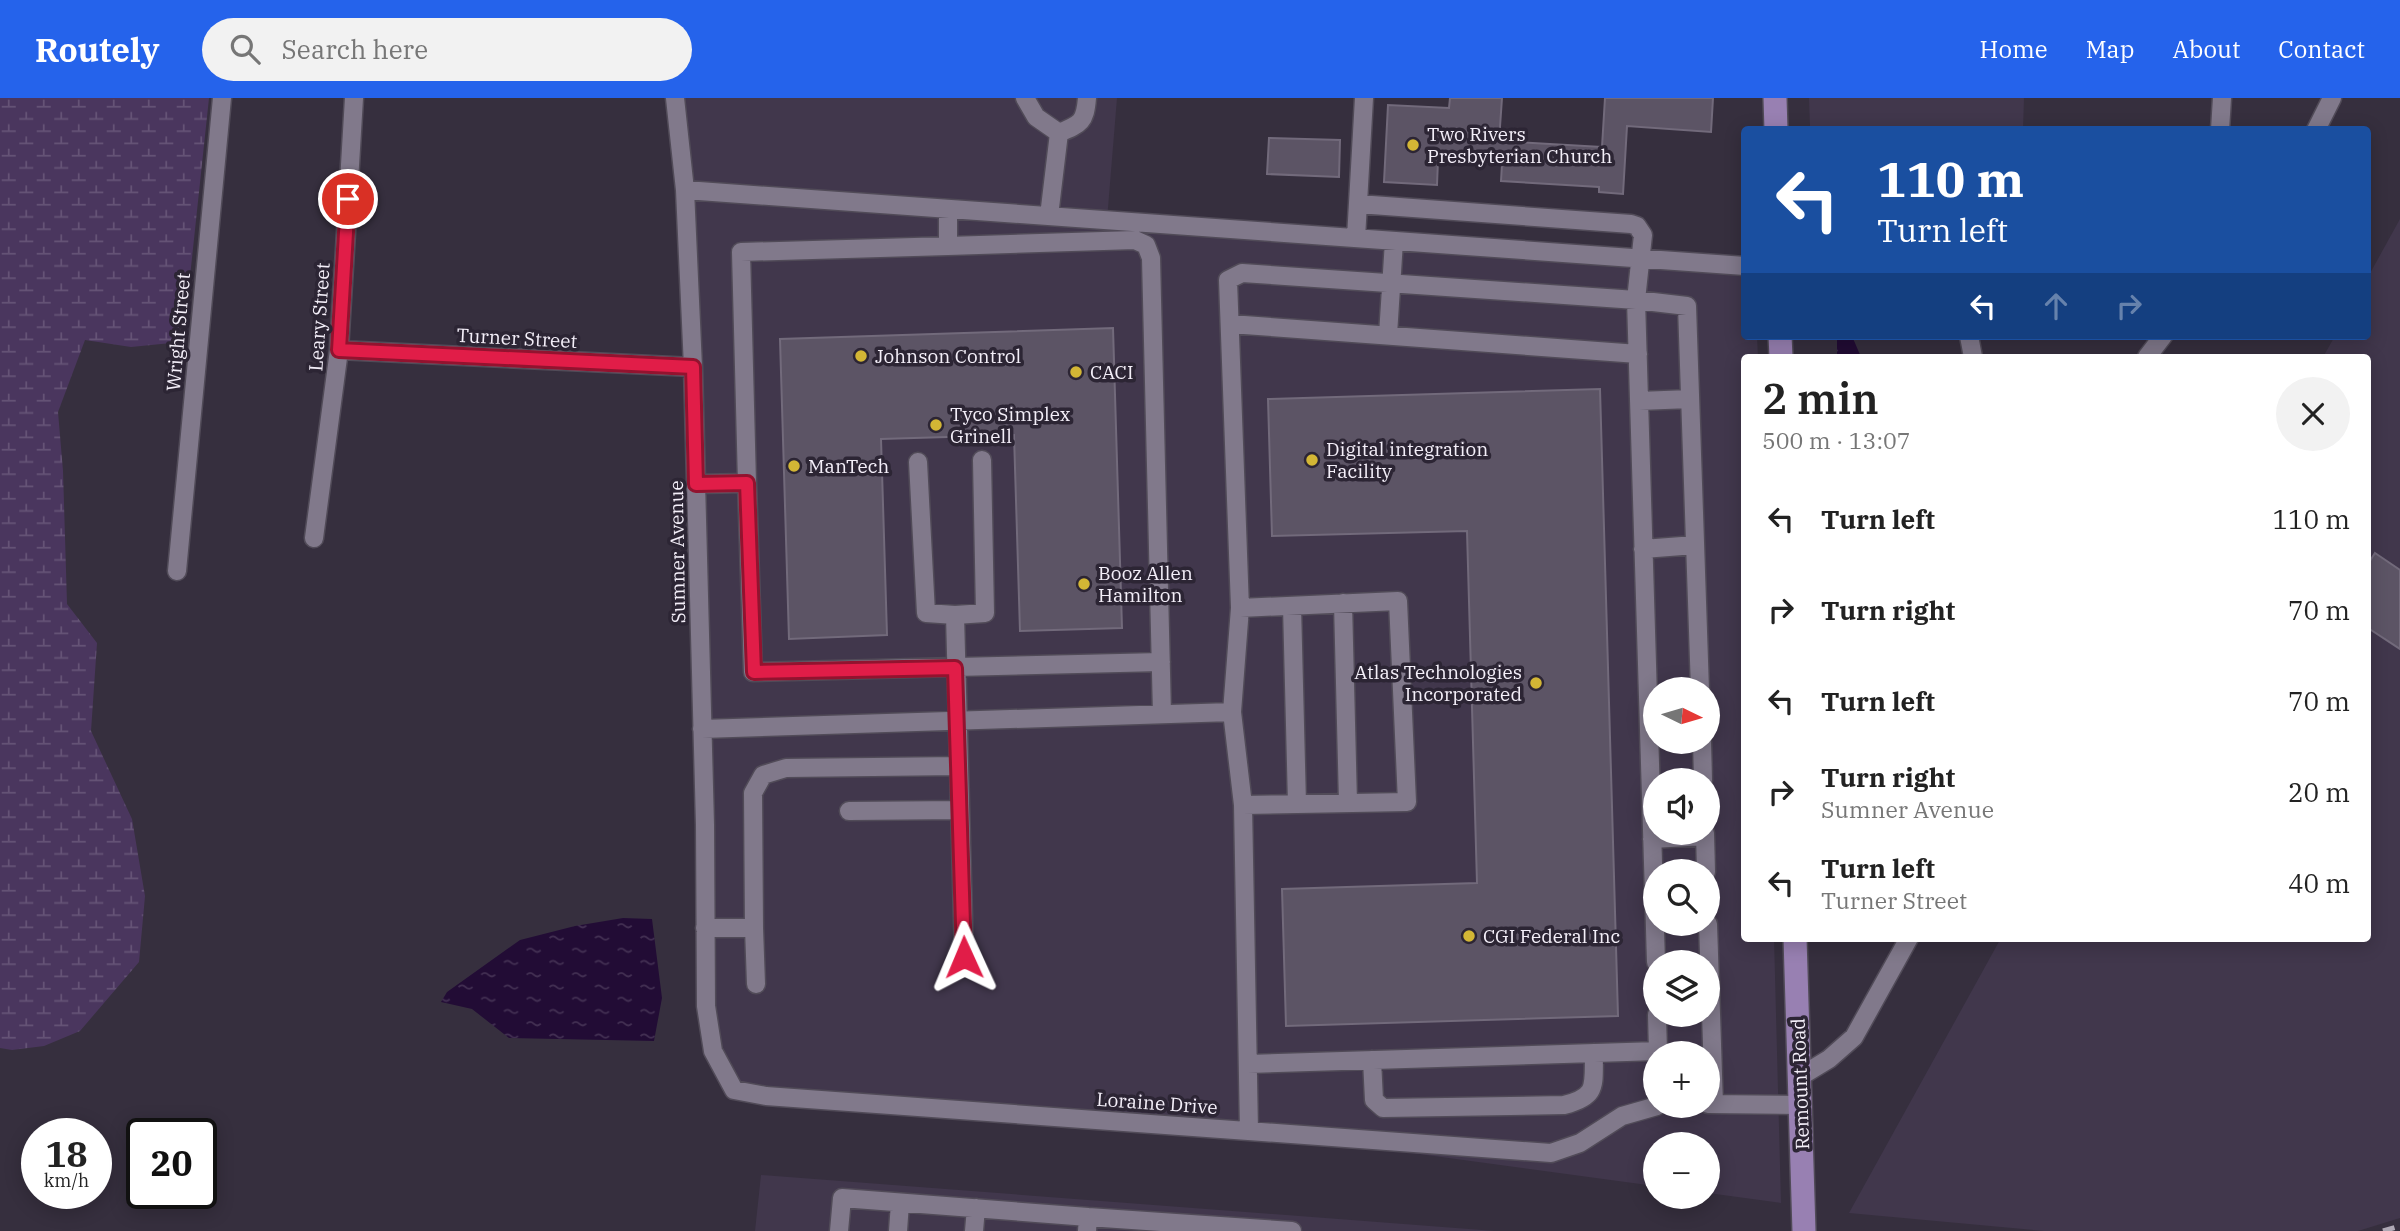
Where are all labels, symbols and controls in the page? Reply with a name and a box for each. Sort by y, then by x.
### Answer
search box [202,18,692,81]
text: Routely [35,28,160,71]
icon: search [226,30,264,68]
text: Search here [282,32,428,66]
text: Home [1980,33,2048,65]
text: Map [2086,33,2134,65]
text: About [2172,33,2240,65]
text: Contact [2278,33,2365,65]
place label: Two Rivers Presbyterian Church [1427,122,1612,168]
marker: Two Rivers Presbyterian Church [1405,137,1421,153]
text: 110 m [1877,147,2024,210]
icon: left [1762,154,1853,245]
pin [318,169,378,229]
icon: arrive [329,180,367,218]
text: Turn left [1877,209,2008,251]
street label: Leary Street [303,262,335,372]
street label: Wright Street [161,271,195,392]
icon: left [1964,287,2002,325]
icon: ahead [2037,287,2075,325]
icon: right [2110,287,2148,325]
street label: Turner Street [456,323,578,353]
place label: Johnson Control [875,344,1022,368]
marker: Johnson Control [853,348,869,364]
place label: CACI [1090,360,1134,384]
marker: CACI [1068,364,1084,380]
text: 2 min [1762,371,1879,426]
button: close [2276,377,2350,451]
place label: Tyco Simplex Grinell [950,402,1071,448]
marker: Tyco Simplex Grinell [928,417,944,433]
text: 500 m · 13:07 [1762,425,1911,455]
place label: Digital integration Facility [1326,437,1488,483]
marker: Digital integration Facility [1304,452,1320,468]
place label: ManTech [808,454,890,478]
marker: ManTech [786,458,802,474]
street label: Sumner Avenue [664,480,690,624]
icon: left [1762,500,1800,538]
text: Turn left [1821,502,1935,536]
text: 110 m [2272,502,2350,536]
place label: Booz Allen Hamilton [1098,561,1193,607]
marker: Booz Allen Hamilton [1076,576,1092,592]
icon: right [1762,591,1800,629]
text: Turn right [1821,593,1955,627]
text: 70 m [2288,593,2350,627]
place label: Atlas Technologies Incorporated [1354,660,1522,706]
marker: Atlas Technologies Incorporated [1528,675,1544,691]
north arrow [1643,677,1720,754]
map controls [1643,677,1720,1209]
icon: left [1762,682,1800,720]
text: Turn left [1821,684,1935,718]
text: 70 m [2288,684,2350,718]
text: Turn right [1821,760,1955,794]
button: sound [1643,768,1720,845]
icon: right [1762,773,1800,811]
text: 20 m [2288,775,2350,809]
text: Sumner Avenue [1821,794,1994,824]
text: Turn left [1821,851,1935,885]
button: search [1643,859,1720,936]
icon: left [1762,864,1800,902]
text: 40 m [2288,866,2350,900]
text: Turner Street [1821,885,1967,915]
position arrow [927,920,1001,994]
place label: CGI Federal Inc [1483,924,1621,948]
marker: CGI Federal Inc [1461,928,1477,944]
button: layers [1643,950,1720,1027]
street label: Remount Road [1786,1018,1814,1150]
button: + [1643,1041,1720,1118]
street label: Loraine Drive [1096,1087,1218,1119]
speed limit sign: 20 [126,1118,217,1209]
text: 18 [45,1131,88,1177]
button: − [1643,1132,1720,1209]
text: km/h [44,1169,89,1192]

